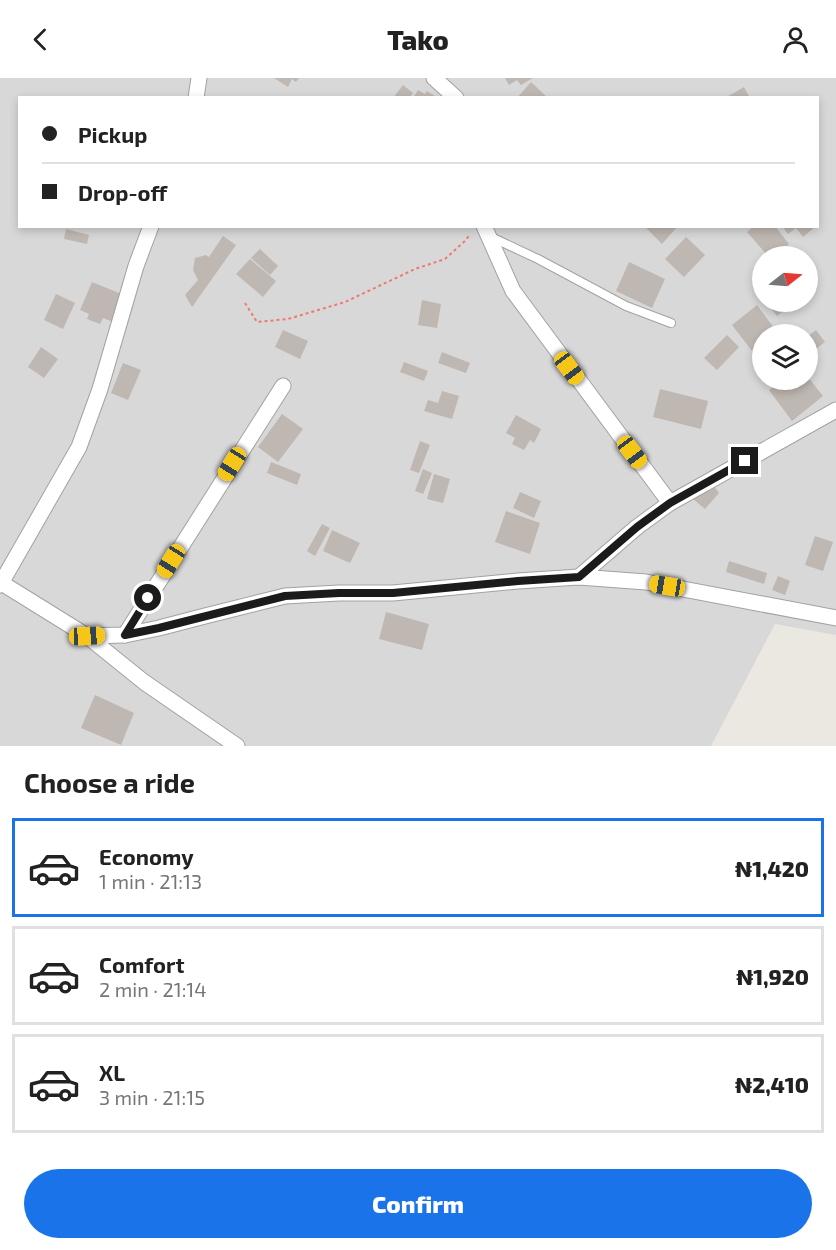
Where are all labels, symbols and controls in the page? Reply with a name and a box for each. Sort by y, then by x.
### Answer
icon: back [24,23,57,56]
text: Tako [387,23,449,55]
icon: person [779,23,812,56]
text: Pickup [78,121,147,147]
text: Drop-off [78,179,167,205]
north arrow [752,246,818,312]
map controls [752,246,818,390]
button: layers [752,324,818,390]
car [551,348,587,388]
car [614,432,650,472]
car [215,444,249,484]
route end [731,447,758,474]
car [154,541,188,581]
car [648,574,686,598]
route start [134,584,161,611]
car [69,626,105,646]
text: Choose a ride [24,766,195,798]
icon: car [27,841,81,895]
text: Economy [99,843,194,869]
text: ₦1,420 [735,855,809,881]
text: 1 min · 21:13 [99,869,202,893]
icon: car [27,949,81,1003]
text: Comfort [99,951,184,977]
text: ₦1,920 [736,963,809,989]
text: 2 min · 21:14 [99,977,207,1001]
icon: car [27,1057,81,1111]
text: XL [99,1059,125,1085]
text: ₦2,410 [735,1071,809,1097]
text: 3 min · 21:15 [99,1085,205,1109]
button: Confirm [24,1169,812,1238]

